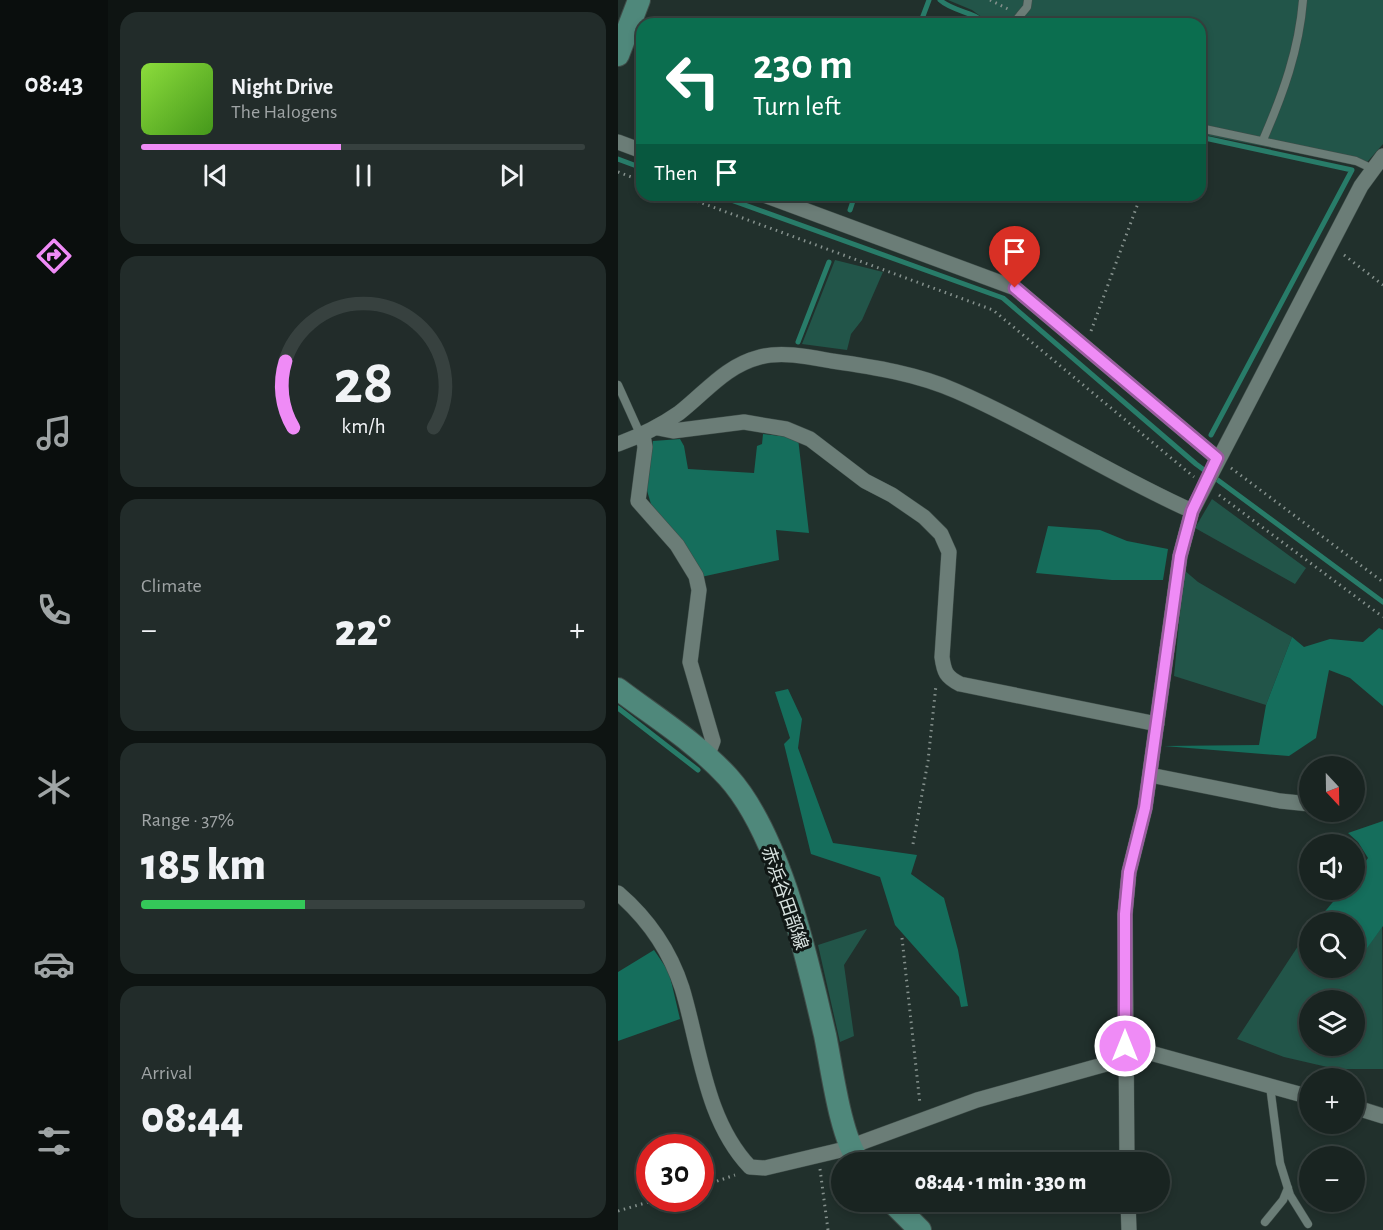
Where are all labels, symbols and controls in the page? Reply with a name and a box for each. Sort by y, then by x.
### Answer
icon: left [654,42,732,120]
text: 230 m [753,44,853,86]
text: 08:43 [25,70,83,97]
text: Night Drive [231,76,333,98]
text: Turn left [753,93,841,120]
text: The Halogens [231,102,337,122]
icon: arrive [710,156,743,189]
icon: previous [199,159,232,192]
icon: pause [347,159,380,192]
icon: next [495,159,528,192]
text: Then [654,162,698,184]
pin [989,226,1040,288]
icon: directions [33,235,75,277]
icon: arrive [998,235,1031,268]
text: 28 [333,353,393,415]
icon: music [33,412,75,454]
text: km/h [341,417,385,438]
text: Climate [141,576,202,596]
icon: phone [33,589,75,631]
text: 22° [335,609,391,654]
text: − [141,614,157,647]
text: + [569,614,585,647]
north arrow [1299,756,1365,822]
map controls [1299,756,1365,1212]
icon: climate [33,766,75,808]
text: Range · 37% [141,810,234,830]
button: sound [1299,834,1365,900]
text: 185 km [141,843,266,888]
street label: 赤浜谷田部線 [758,844,812,952]
button: search [1299,912,1365,978]
icon: car [33,943,75,985]
button: layers [1299,990,1365,1056]
position arrow [1093,1014,1157,1078]
text: Arrival [141,1063,192,1083]
button: + [1299,1068,1365,1134]
text: 08:44 [141,1096,243,1141]
icon: filters [33,1120,75,1162]
speed limit sign: 30 [636,1134,714,1212]
button: − [1299,1146,1365,1212]
text: 08:44 · 1 min · 330 m [915,1171,1086,1193]

